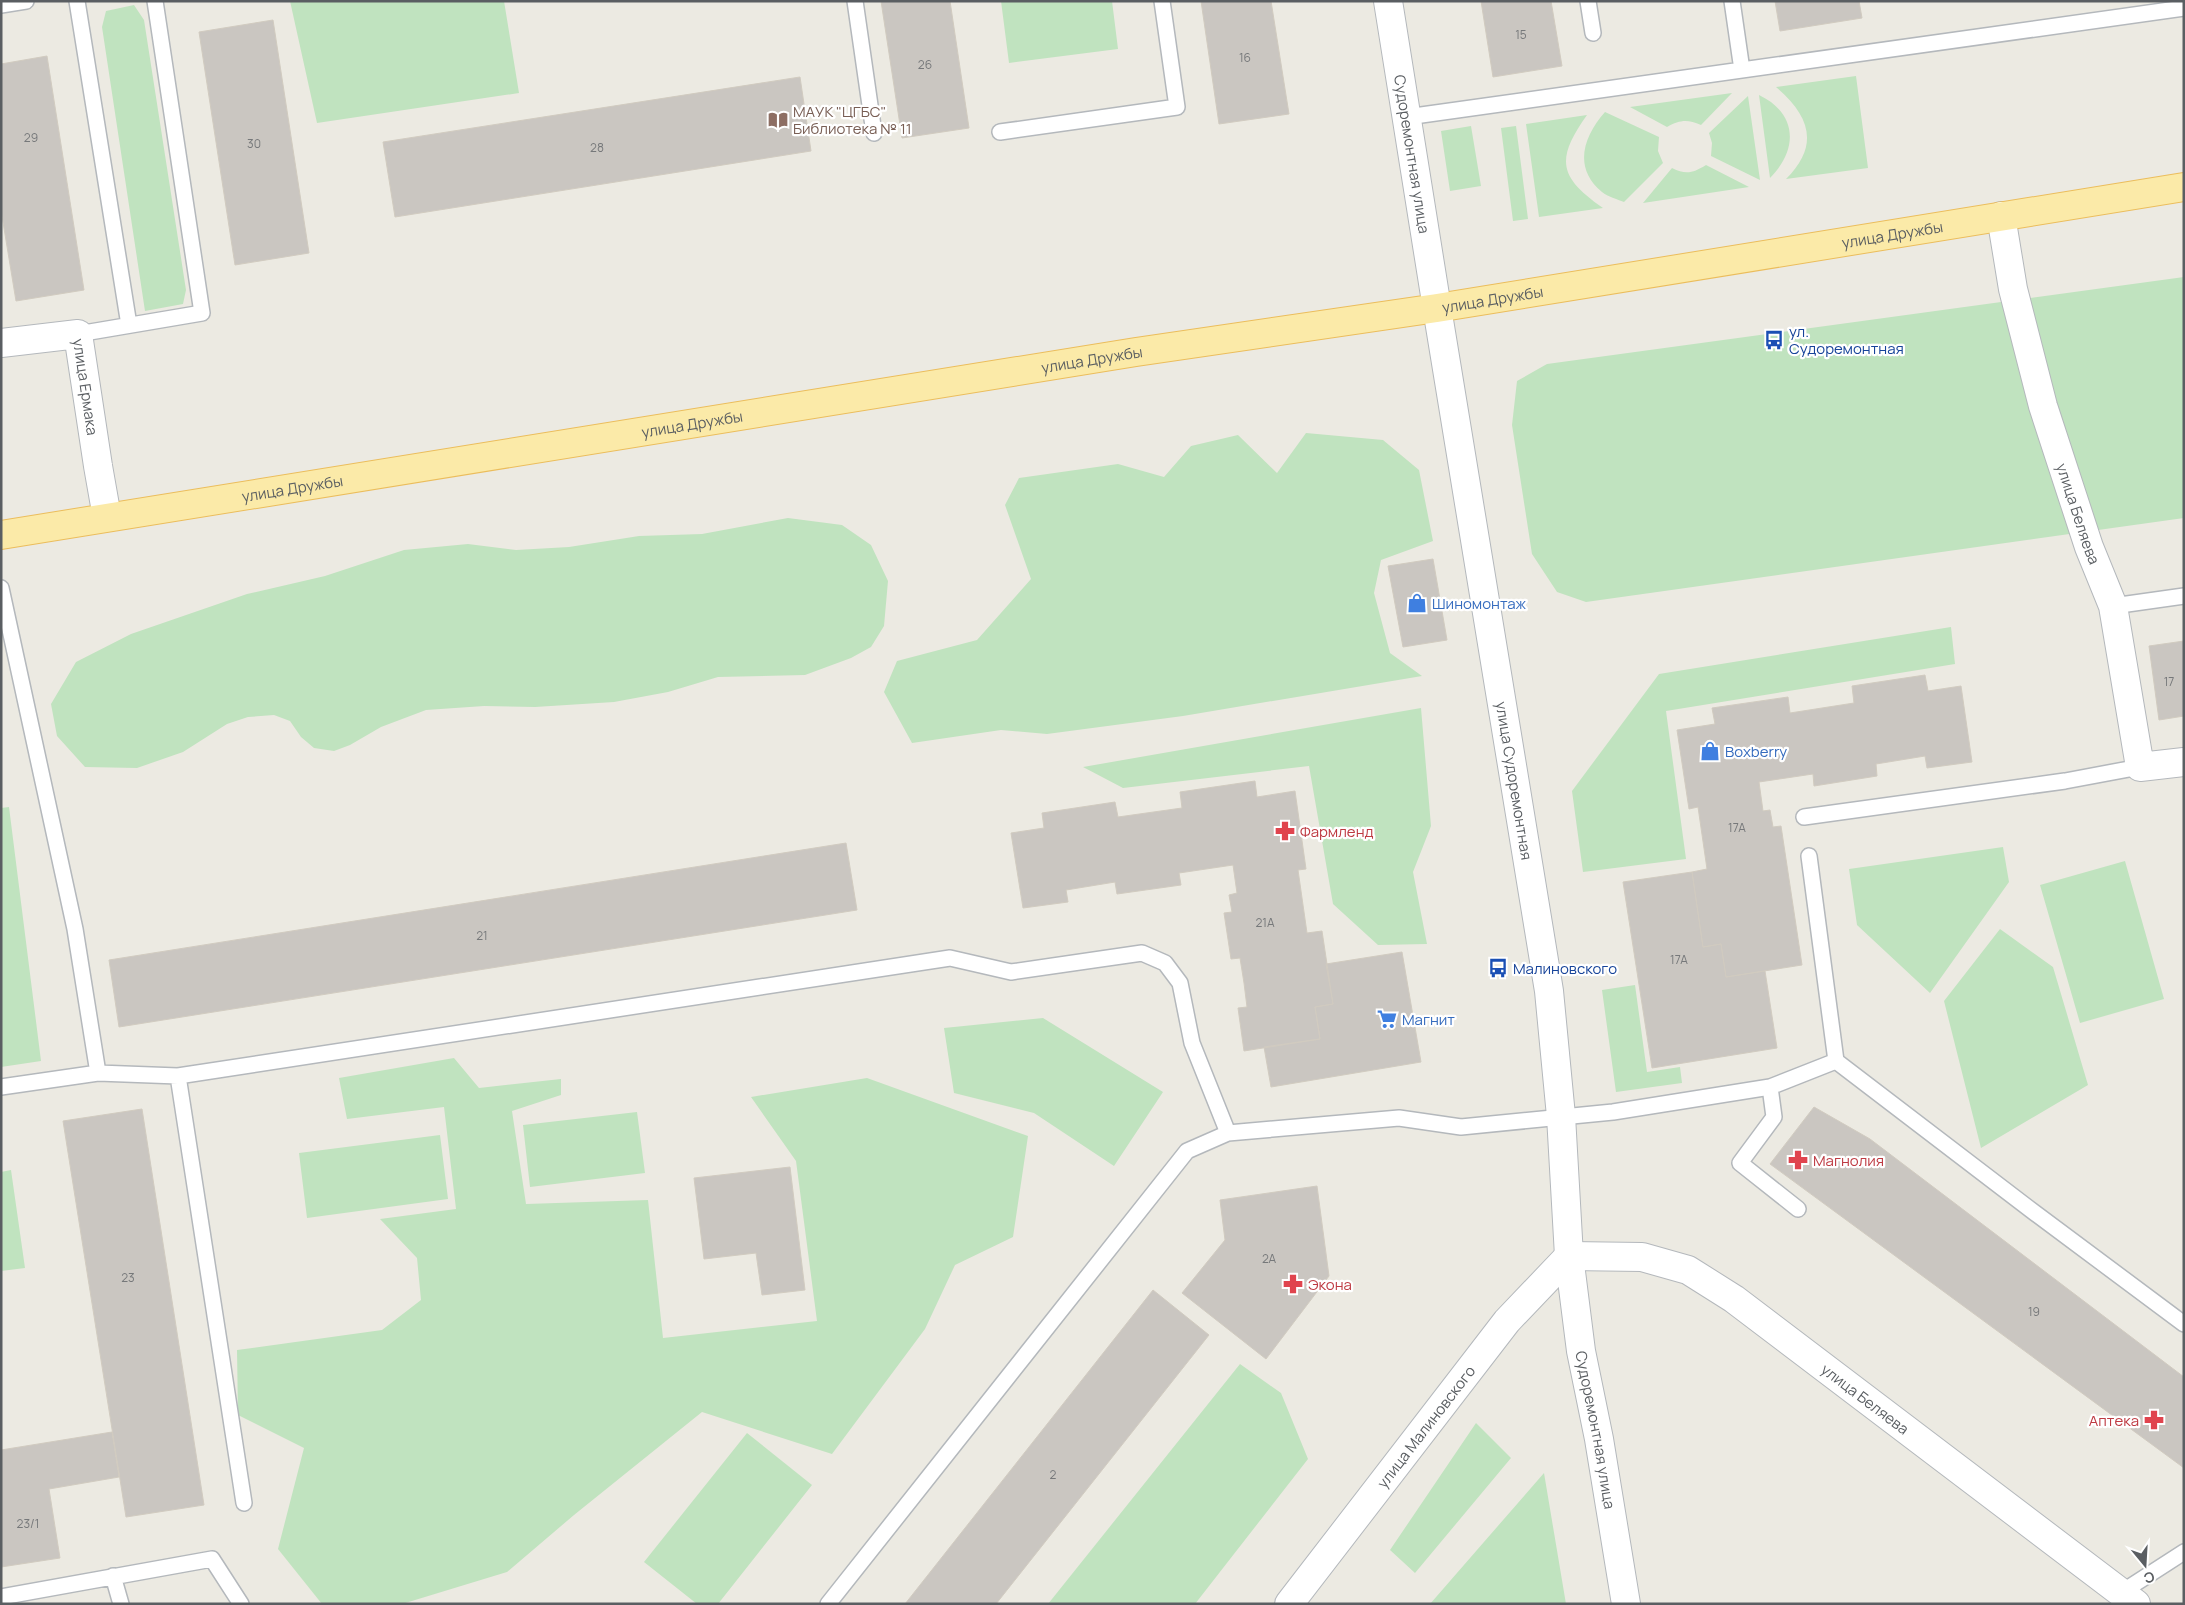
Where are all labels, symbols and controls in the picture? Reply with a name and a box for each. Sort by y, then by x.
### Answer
house number: 15 [1515,26,1527,43]
house number: 16 [1239,49,1251,66]
house number: 26 [918,56,932,73]
street label: Судоремонтная улица [1389,73,1435,235]
place label: МАУК "ЦГБС" Библиотека № 11 [793,101,912,139]
library icon: МАУК "ЦГБС" Библиотека № 11 [767,109,789,131]
house number: 29 [24,129,38,146]
house number: 30 [247,135,261,152]
house number: 28 [590,139,604,156]
street label: улица Дружбы [1840,216,1944,253]
street label: улица Дружбы [1440,280,1545,318]
place label: ул. Судоремонтная [1789,321,1904,359]
bus stop icon: ул. Судоремонтная [1763,329,1785,351]
street label: улица Ермака [68,337,104,437]
street label: улица Дружбы [1040,341,1144,378]
street label: улица Дружбы [640,405,744,442]
street label: улица Беляева [2052,460,2105,567]
street label: улица Дружбы [240,470,344,507]
shop icon: Шиномонтаж [1406,592,1428,614]
place label: Шиномонтаж [1432,593,1527,614]
house number: 17 [2164,673,2174,690]
street label: улица Судоремонтная [1491,700,1538,861]
shop icon: Boxberry [1699,740,1721,762]
place label: Boxberry [1725,741,1787,762]
house number: 17А [1728,819,1746,836]
pharmacy icon: Фармленд [1274,820,1296,842]
place label: Фармленд [1300,821,1374,842]
house number: 21А [1255,914,1275,931]
house number: 21 [476,927,488,944]
house number: 17А [1670,951,1688,968]
bus stop icon: Малиновского [1487,957,1509,979]
place label: Малиновского [1513,958,1617,979]
supermarket icon: Магнит [1376,1008,1398,1030]
place label: Магнит [1402,1009,1455,1030]
pharmacy icon: Магнолия [1787,1149,1809,1171]
place label: Магнолия [1813,1150,1884,1171]
house number: 2А [1262,1250,1276,1267]
house number: 23 [121,1269,135,1286]
pharmacy icon: Экона [1282,1273,1304,1295]
place label: Экона [1308,1274,1352,1295]
house number: 19 [2028,1303,2040,1320]
street label: Судоремонтная улица [1571,1349,1621,1510]
street label: улица Беляева [1817,1358,1914,1439]
street label: улица Малиновского [1372,1361,1480,1492]
pharmacy icon: Аптека [2143,1409,2165,1431]
place label: Аптека [2089,1410,2139,1431]
house number: 2 [1050,1466,1057,1483]
house number: 23/1 [17,1515,39,1532]
north arrow [2120,1540,2170,1590]
text: С [2141,1567,2157,1588]

